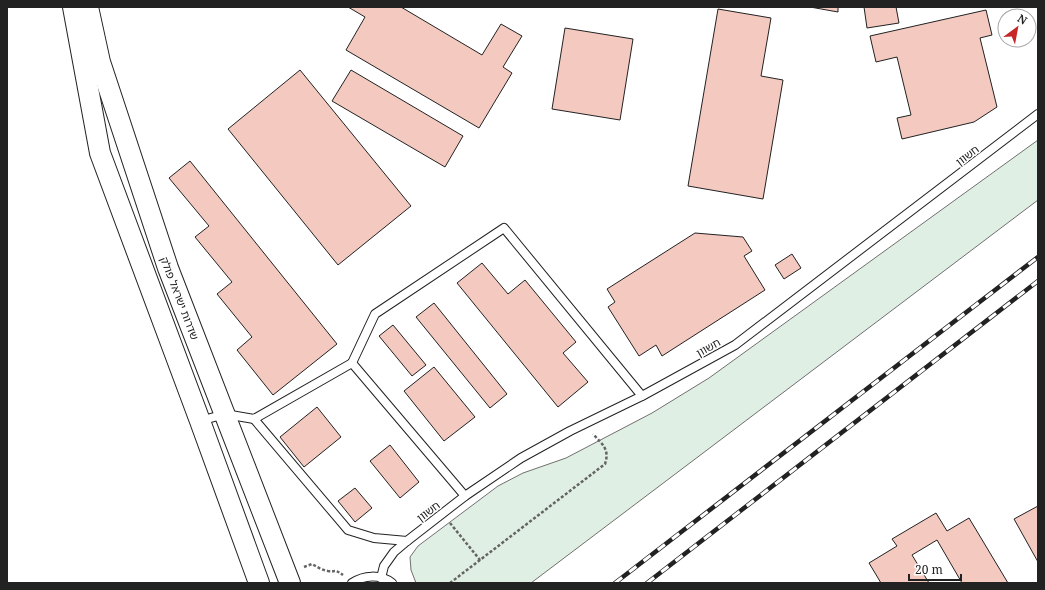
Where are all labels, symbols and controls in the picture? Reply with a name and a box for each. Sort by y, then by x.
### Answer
north arrow [997,8,1037,48]
text: N [1015,10,1030,28]
street label: חשוון [952,141,982,169]
street label: שדרות ישראל פולק [157,254,203,342]
street label: חשוון [693,334,723,360]
street label: חשוון [413,497,443,525]
scale bar [909,556,961,582]
text: 20 m [915,561,943,578]

